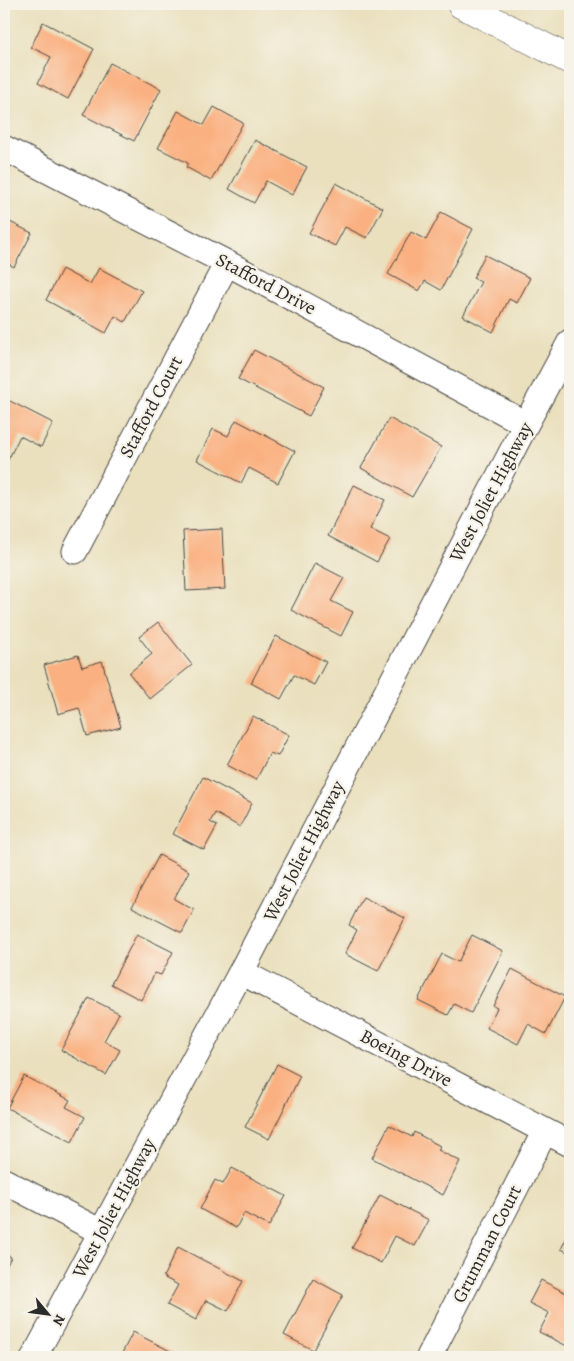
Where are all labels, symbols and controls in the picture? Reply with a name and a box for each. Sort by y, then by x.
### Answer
street label: Stafford Drive [211,247,321,321]
street label: Stafford Court [113,351,189,463]
street label: West Joliet Highway [443,417,539,567]
street label: West Joliet Highway [257,776,351,927]
street label: Boeing Drive [355,1023,457,1093]
street label: West Joliet Highway [66,1133,162,1283]
street label: Grumman Court [446,1180,528,1308]
north arrow [22,1288,72,1338]
text: N [48,1311,70,1329]

